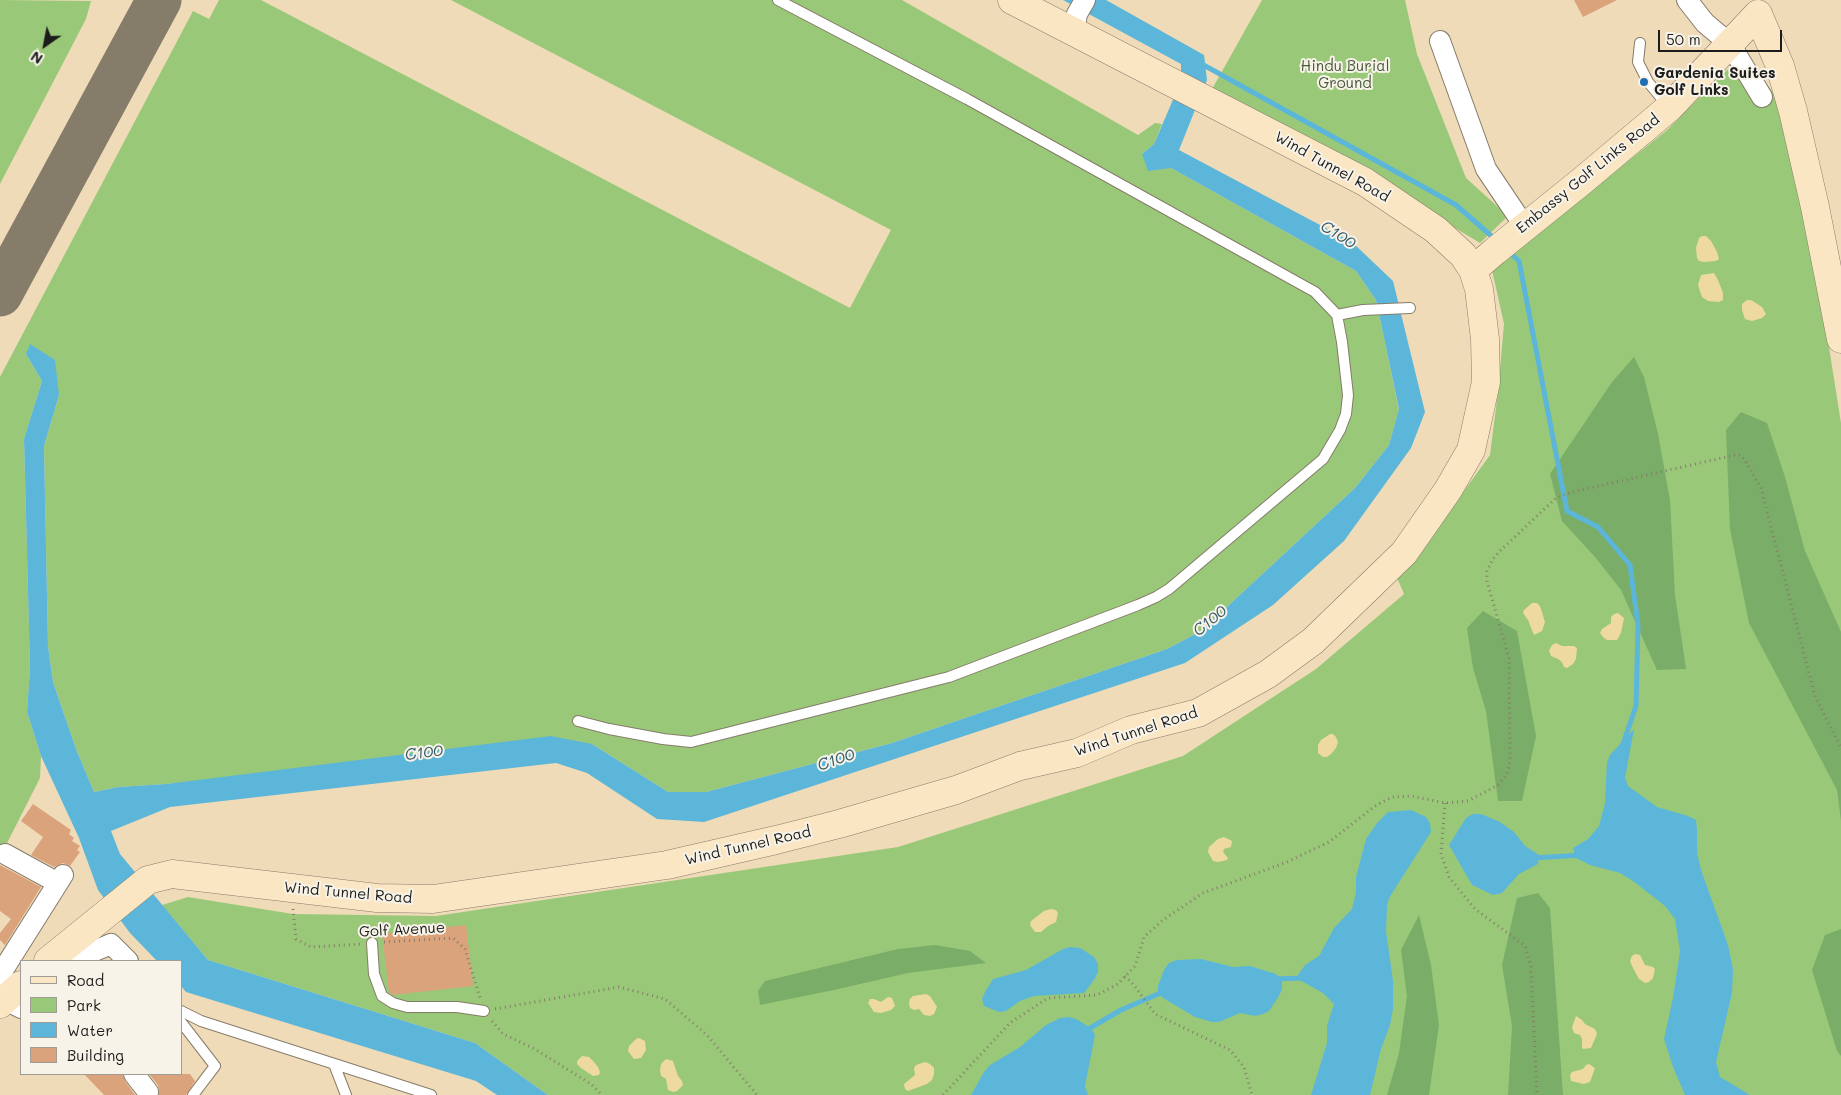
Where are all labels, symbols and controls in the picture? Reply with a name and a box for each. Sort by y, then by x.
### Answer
north arrow [20,20,70,70]
scale bar [1661,20,1785,52]
text: 50 m [1666,29,1701,49]
text: N [27,47,46,69]
park label: Hindu Burial Ground [1301,57,1389,92]
place label: Gardenia Suites Golf Links [1654,64,1776,99]
marker: Gardenia Suites Golf Links [1638,76,1650,88]
street label: Embassy Golf Links Road [1513,111,1663,237]
street label: Wind Tunnel Road [1271,128,1393,206]
water label: C100 [1317,217,1359,253]
water label: C100 [1189,601,1231,641]
street label: Wind Tunnel Road [1072,704,1200,760]
water label: C100 [404,741,444,765]
water label: C100 [815,745,857,775]
street label: Wind Tunnel Road [683,823,813,869]
street label: Wind Tunnel Road [283,878,413,908]
street label: Golf Avenue [358,919,446,941]
legend [20,960,182,1075]
text: Road [67,970,104,990]
text: Park [67,995,101,1015]
text: Water [67,1020,113,1040]
text: Building [67,1045,124,1065]

